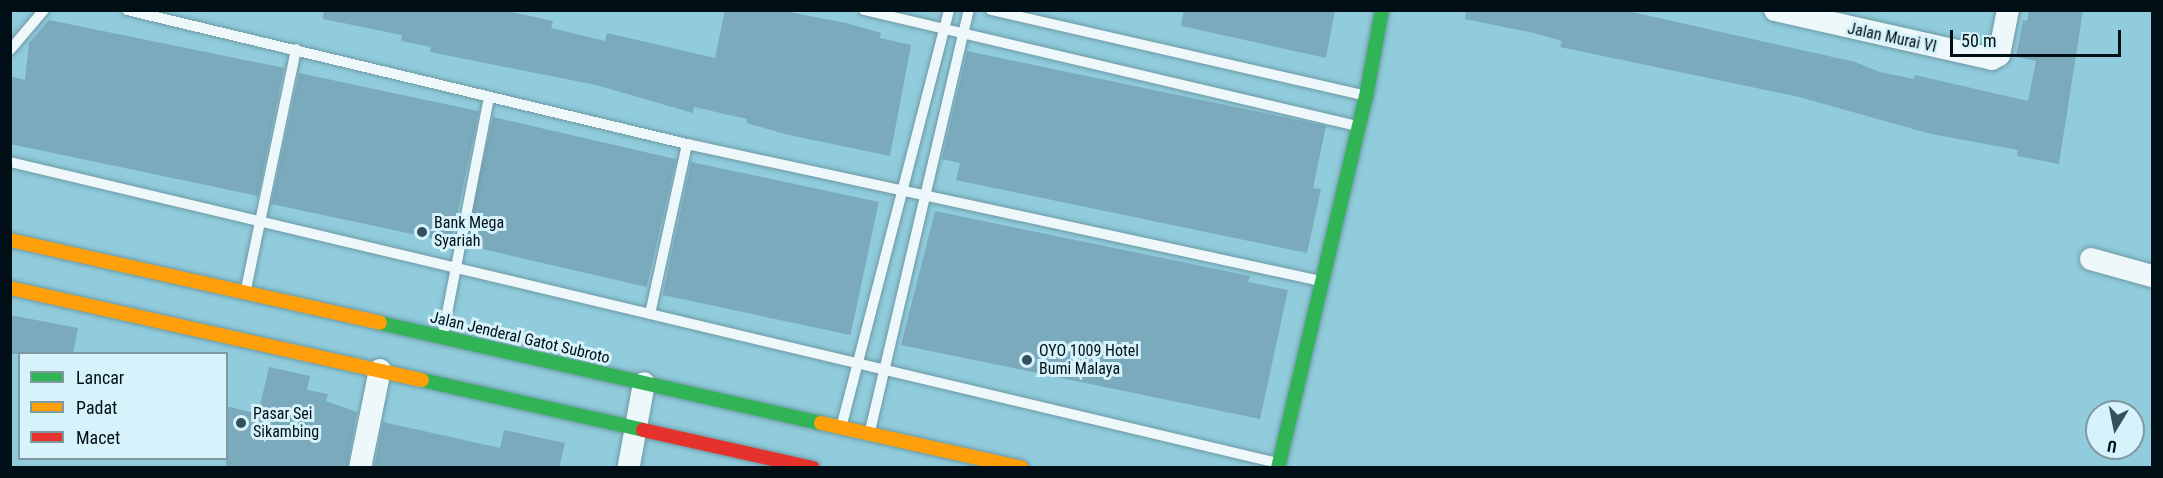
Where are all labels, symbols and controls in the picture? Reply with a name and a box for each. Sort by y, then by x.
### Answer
scale bar [1953,18,2124,56]
street label: Jalan Murai VI [1846,19,1938,57]
text: 50 m [1961,30,1996,51]
place label: Bank Mega Syariah [434,213,504,251]
marker: Bank Mega Syariah [415,225,429,239]
street label: Jalan Jenderal Gatot Subroto [428,308,612,368]
place label: OYO 1009 Hotel Bumi Malaya [1039,341,1139,379]
legend [18,352,228,460]
marker: OYO 1009 Hotel Bumi Malaya [1020,353,1034,367]
text: Lancar [76,367,124,388]
text: Padat [76,397,117,418]
north arrow [2085,400,2145,460]
place label: Pasar Sei Sikambing [253,404,319,442]
marker: Pasar Sei Sikambing [234,416,248,430]
text: Macet [76,427,120,448]
text: U [2106,436,2118,456]

